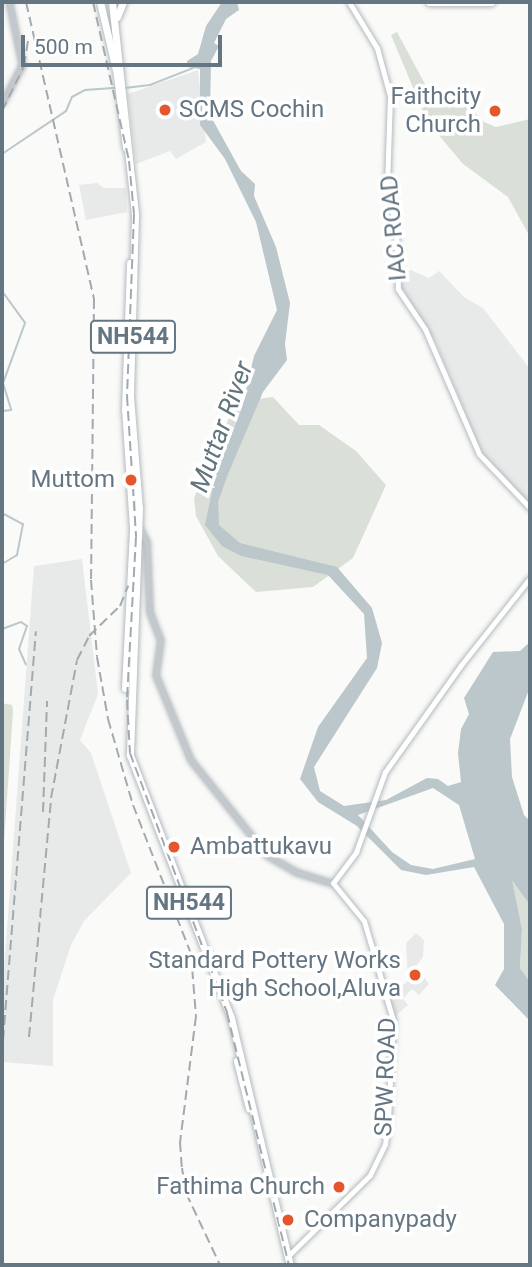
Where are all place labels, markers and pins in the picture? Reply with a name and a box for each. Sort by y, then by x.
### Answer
place label: Faithcity Church [391,83,481,139]
place label: SCMS Cochin [179,96,324,124]
marker: SCMS Cochin [157,102,173,118]
marker: Faithcity Church [487,103,503,119]
place label: Muttom [31,466,115,494]
marker: Muttom [121,470,141,490]
place label: Ambattukavu [190,833,332,861]
marker: Ambattukavu [164,837,184,857]
place label: Standard Pottery Works High School,Aluva [149,947,401,1003]
marker: Standard Pottery Works High School,Aluva [407,967,423,983]
place label: Fathima Church [156,1173,325,1201]
marker: Fathima Church [331,1179,347,1195]
place label: Companypady [304,1206,457,1234]
marker: Companypady [278,1210,298,1230]

